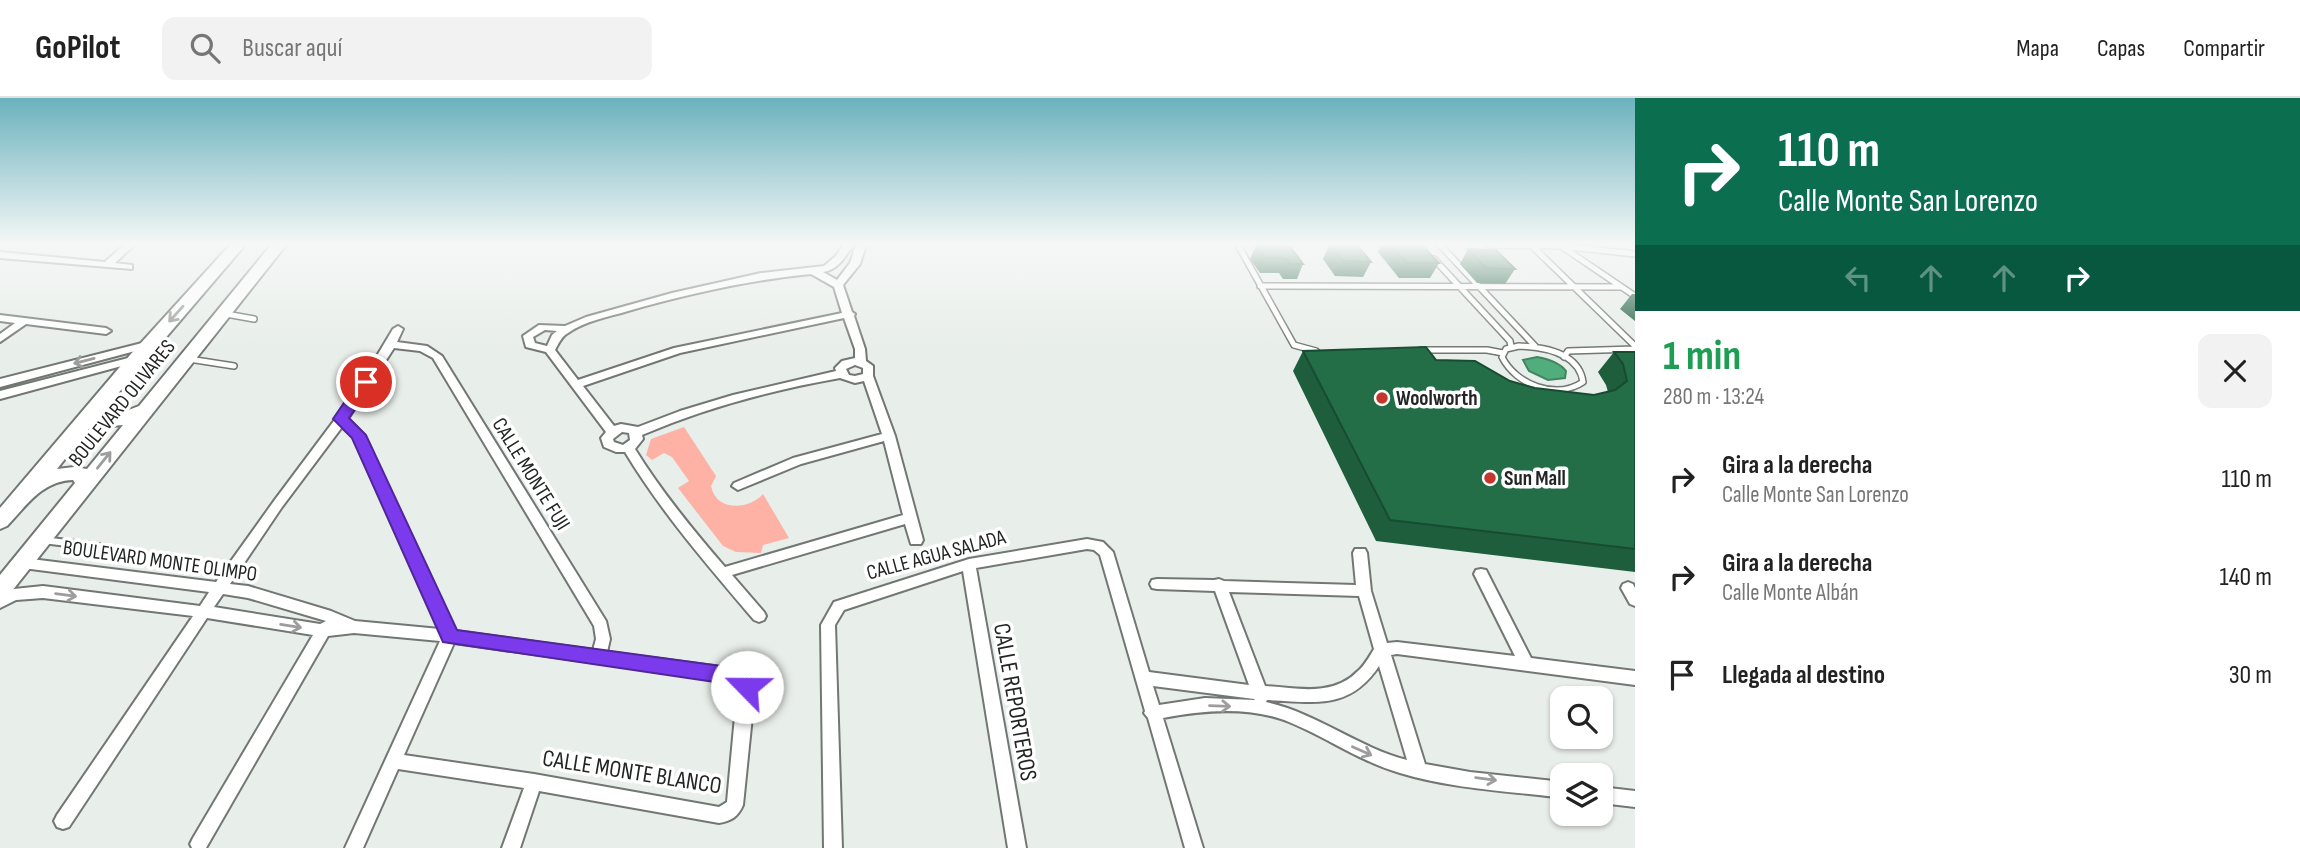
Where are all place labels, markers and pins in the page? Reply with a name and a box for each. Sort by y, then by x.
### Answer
pin [336,352,396,412]
place label: Woolworth [1396,386,1478,411]
marker: Woolworth [1374,390,1390,406]
place label: Sun Mall [1504,466,1566,491]
marker: Sun Mall [1482,470,1498,486]

